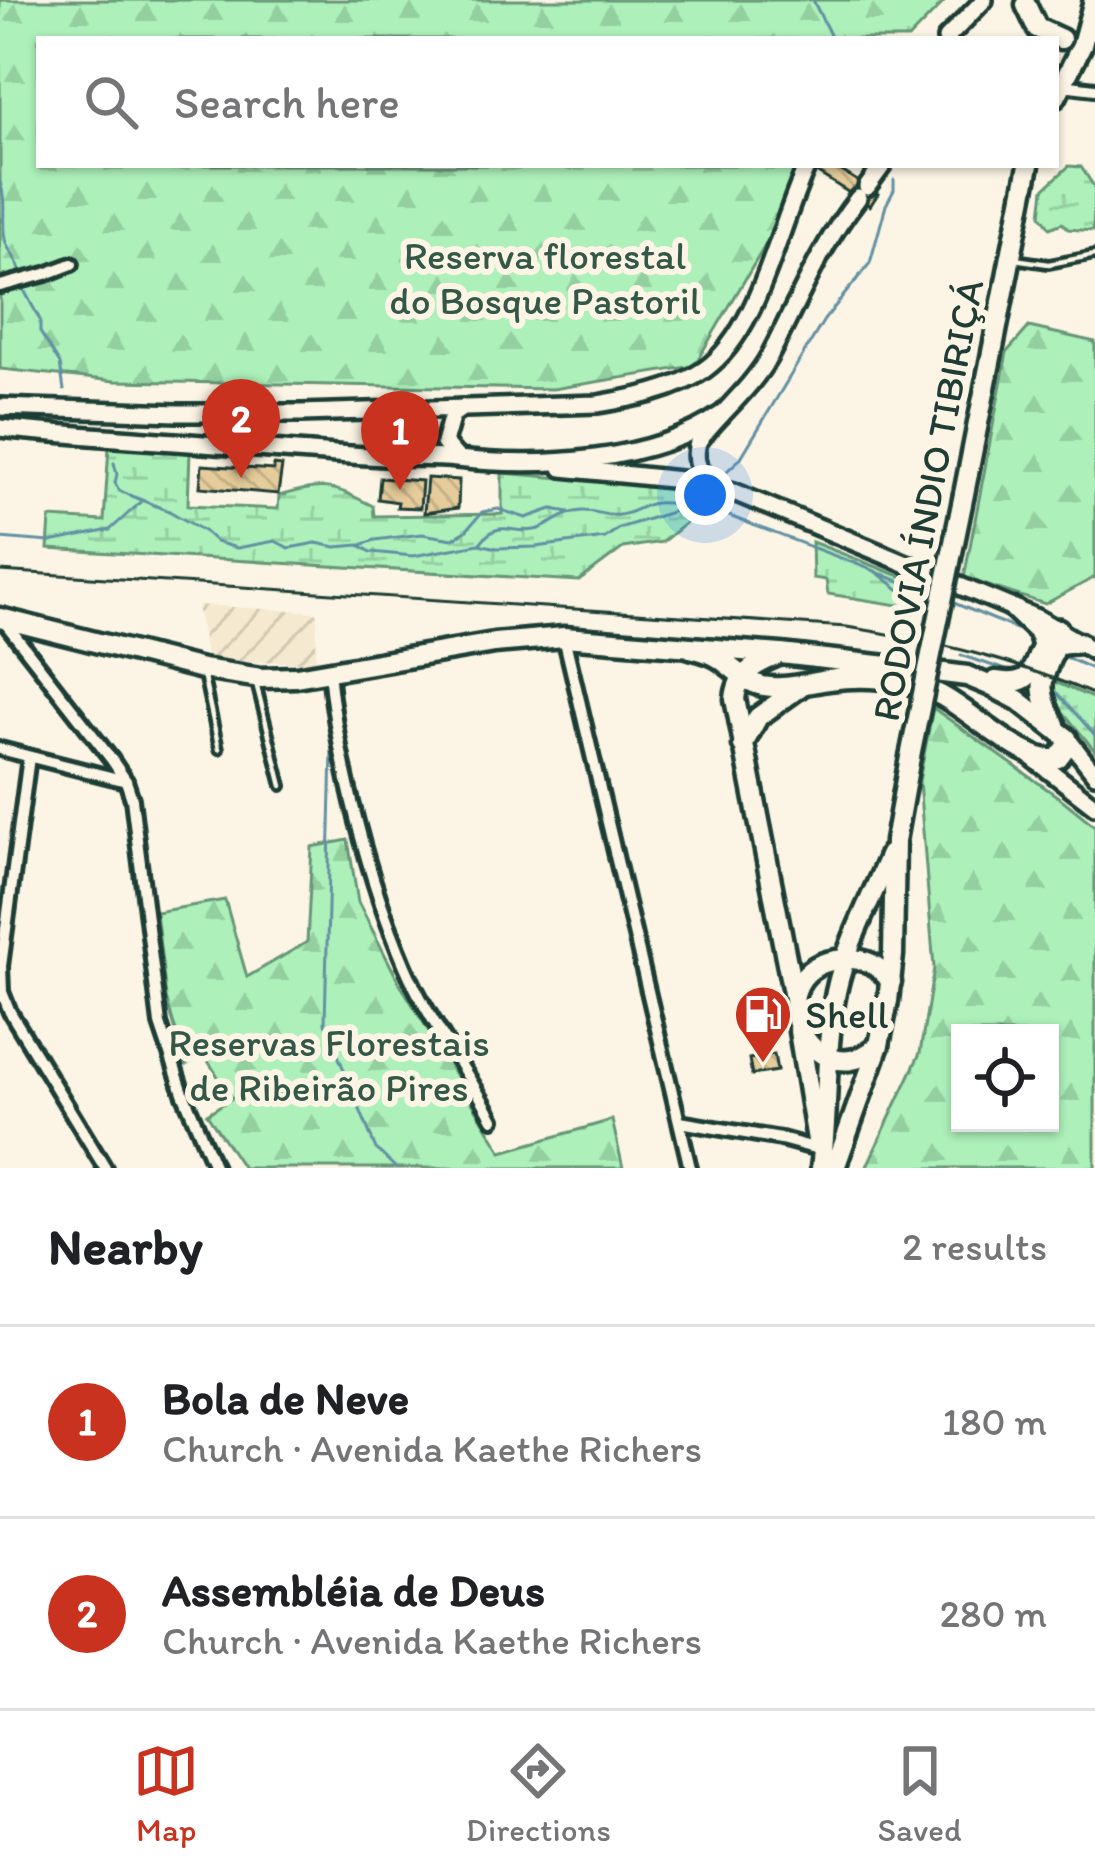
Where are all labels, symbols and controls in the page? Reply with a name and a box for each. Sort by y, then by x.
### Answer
search box [36,36,1059,168]
icon: search [78,69,144,135]
text: Search here [174,75,400,129]
park label: Reserva florestal do Bosque Pastoril [389,232,701,324]
street label: RODOVIA ÍNDIO TIBIRIÇÁ [862,275,993,725]
pin: 2 [202,379,280,478]
pin: 1 [361,391,439,490]
your location [675,465,735,525]
fuel station icon: Shell [732,983,794,1065]
place label: Shell [805,991,889,1038]
park label: Reservas Florestais de Ribeirão Pires [168,1019,490,1111]
map controls [951,1024,1059,1132]
button: locate [951,1024,1059,1132]
text: Nearby [48,1216,203,1277]
text: 2 results [902,1223,1047,1270]
text: Bola de Neve [162,1371,409,1425]
text: 1 [78,1398,96,1445]
text: 180 m [942,1398,1047,1445]
text: Church · Avenida Kaethe Richers [162,1425,702,1472]
text: Assembléia de Deus [162,1563,545,1617]
text: 2 [77,1590,97,1637]
text: 280 m [940,1590,1047,1637]
text: Church · Avenida Kaethe Richers [162,1617,702,1664]
tab: Map [133,1738,199,1849]
tab: Directions [466,1738,611,1849]
tab: Saved [878,1738,962,1849]

